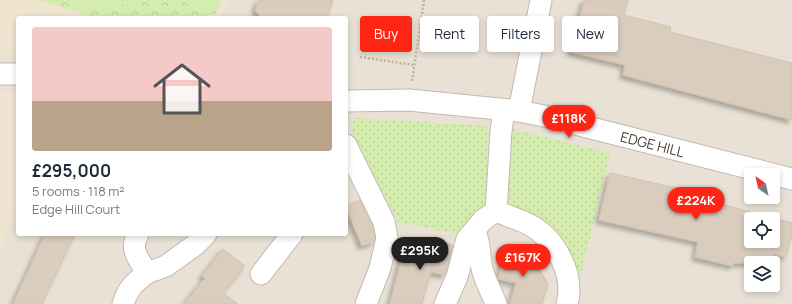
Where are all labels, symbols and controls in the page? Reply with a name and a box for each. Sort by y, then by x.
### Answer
chip: Buy [360,16,412,52]
chip: Rent [420,16,479,52]
chip: Filters [487,16,554,52]
chip: New [562,16,618,52]
icon: home [146,53,218,125]
pin: £118K [541,105,597,139]
text: £118K [551,109,587,127]
street label: EDGE HILL [619,126,686,161]
text: £295,000 [32,159,111,182]
north arrow [744,168,780,204]
map controls [744,168,780,292]
text: 5 rooms · 118 m² [32,182,125,200]
pin: £224K [668,187,724,221]
text: £224K [677,191,715,209]
text: Edge Hill Court [32,200,120,218]
button: locate [744,212,780,248]
pin: £295K [392,237,448,271]
text: £295K [400,241,440,259]
pin: £167K [495,244,551,278]
text: £167K [505,248,541,266]
button: layers [744,256,780,292]

